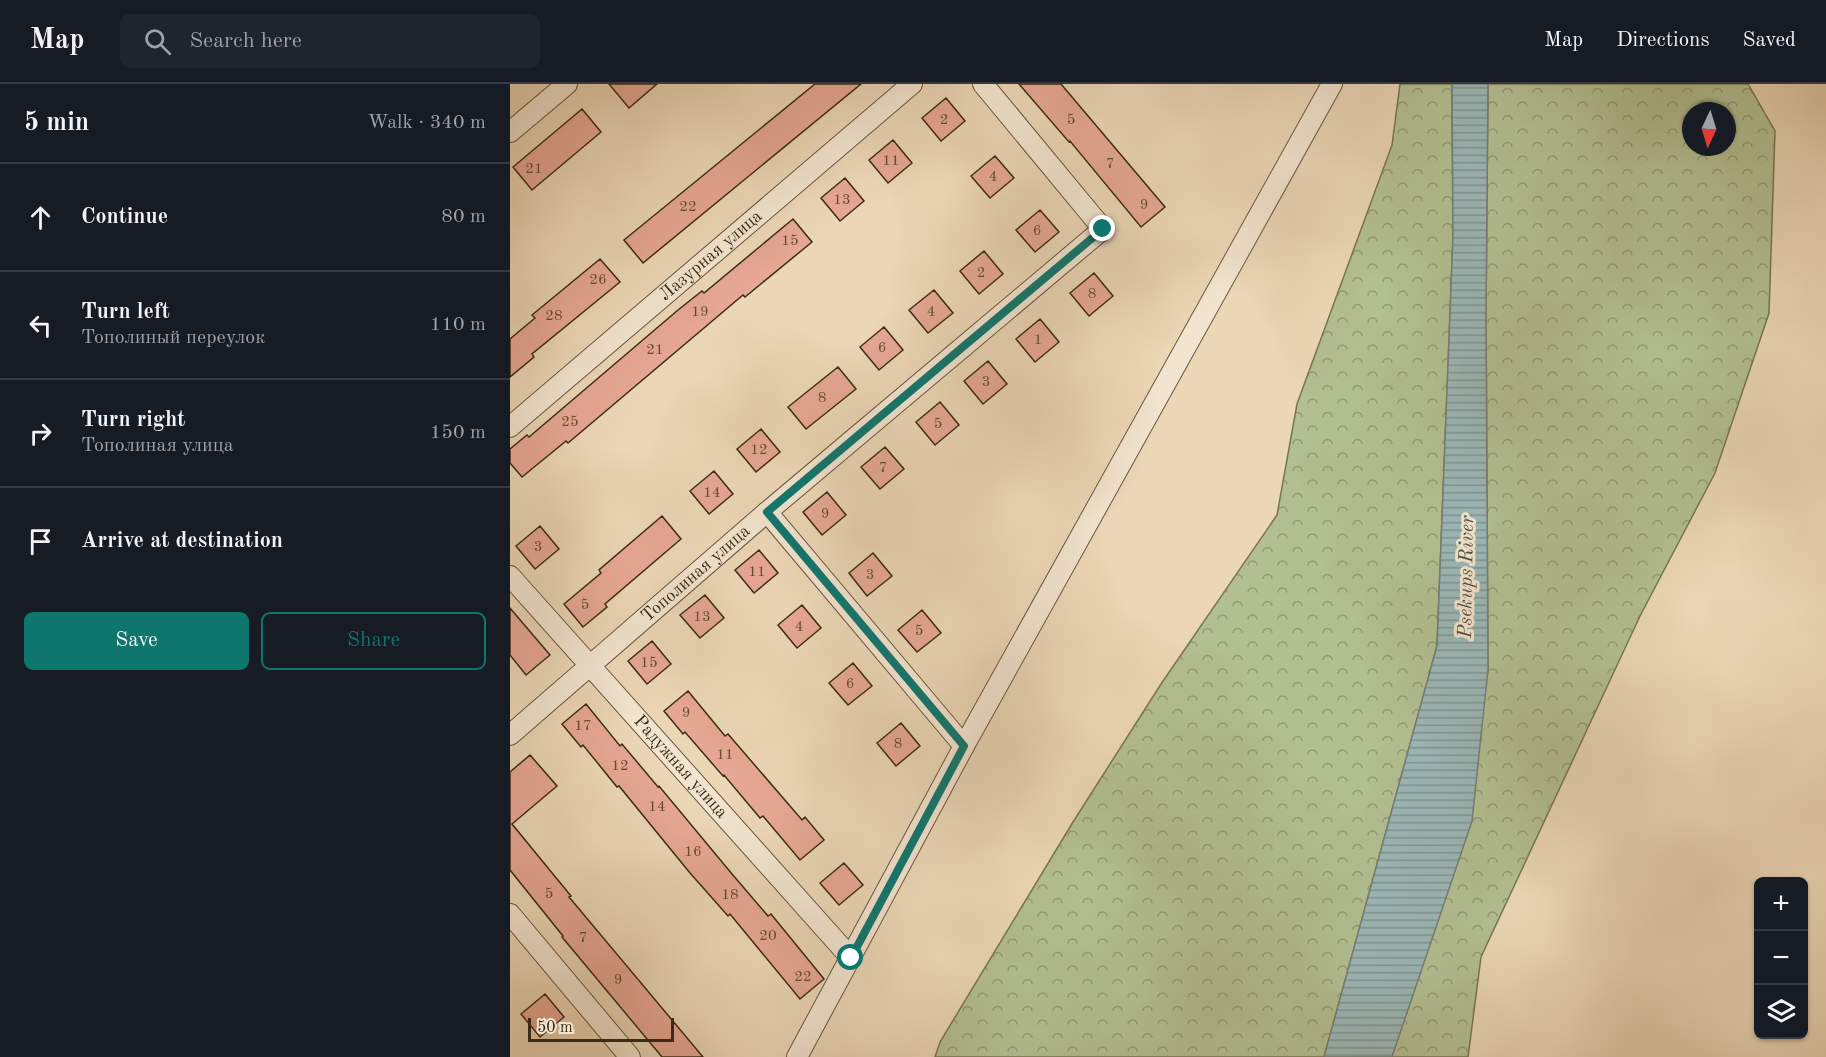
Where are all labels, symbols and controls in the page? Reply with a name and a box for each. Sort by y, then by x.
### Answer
search box [120,14,540,68]
icon: search [141,25,174,58]
text: Map [30,27,84,55]
text: Search here [189,30,302,52]
text: Map [1544,30,1583,51]
text: Directions [1616,30,1710,51]
text: Saved [1743,30,1796,51]
north arrow [1682,102,1736,156]
text: 5 min [24,110,89,136]
text: Walk · 340 m [367,113,486,133]
house number: 2 [940,113,948,128]
house number: 5 [1067,113,1075,128]
house number: 11 [882,154,900,169]
house number: 7 [1106,157,1114,172]
house number: 21 [525,162,543,177]
house number: 4 [989,170,997,185]
house number: 13 [833,193,851,208]
house number: 9 [1140,198,1148,213]
house number: 22 [679,200,697,215]
icon: ahead [24,201,57,234]
text: Continue [81,206,168,228]
text: 80 m [441,207,486,227]
street label: Лазурная улица [656,207,766,304]
route end [1089,215,1115,241]
house number: 6 [1033,224,1041,239]
house number: 15 [781,234,799,249]
house number: 2 [977,266,985,281]
house number: 26 [589,273,607,288]
house number: 8 [1088,287,1096,302]
text: Turn left [81,301,170,323]
house number: 19 [691,305,709,320]
house number: 4 [927,305,935,320]
icon: left [24,309,57,342]
house number: 28 [545,309,563,324]
text: 110 m [430,315,486,335]
text: Тополиный переулок [81,328,265,348]
house number: 1 [1034,333,1042,348]
house number: 6 [878,341,886,356]
house number: 21 [646,343,664,358]
house number: 3 [982,375,990,390]
house number: 8 [818,391,826,406]
text: Turn right [81,409,185,431]
house number: 25 [561,415,579,430]
icon: right [24,417,57,450]
house number: 5 [934,417,942,432]
text: 150 m [430,423,486,443]
text: Тополиная улица [81,436,234,456]
house number: 12 [750,443,768,458]
house number: 7 [879,461,887,476]
house number: 14 [703,486,721,501]
house number: 9 [821,507,829,522]
water label: Psekups River [1456,515,1478,640]
street label: Тополиная улица [638,522,754,626]
icon: arrive [24,525,57,558]
text: Arrive at destination [81,530,283,552]
house number: 3 [534,540,542,555]
house number: 11 [748,565,766,580]
house number: 3 [866,568,874,583]
house number: 5 [581,598,589,613]
house number: 13 [693,610,711,625]
button: Save [24,612,249,670]
button: Share [261,612,486,670]
house number: 4 [795,620,803,635]
house number: 5 [915,624,923,639]
house number: 15 [640,656,658,671]
house number: 6 [846,677,854,692]
house number: 9 [682,706,690,721]
street label: Радужная улица [630,712,731,822]
house number: 17 [574,719,592,734]
house number: 8 [894,737,902,752]
house number: 11 [716,748,734,763]
house number: 12 [611,759,629,774]
house number: 14 [648,800,666,815]
house number: 16 [684,845,702,860]
map controls [1754,877,1808,1039]
button: + [1754,877,1808,931]
house number: 5 [545,887,553,902]
house number: 18 [721,888,739,903]
house number: 20 [759,929,777,944]
house number: 7 [579,931,587,946]
button: − [1754,931,1808,985]
route start [837,944,863,970]
house number: 22 [794,970,812,985]
house number: 9 [614,973,622,988]
button: layers [1754,985,1808,1039]
scale bar [528,1015,674,1042]
text: 50 m [537,1020,573,1036]

